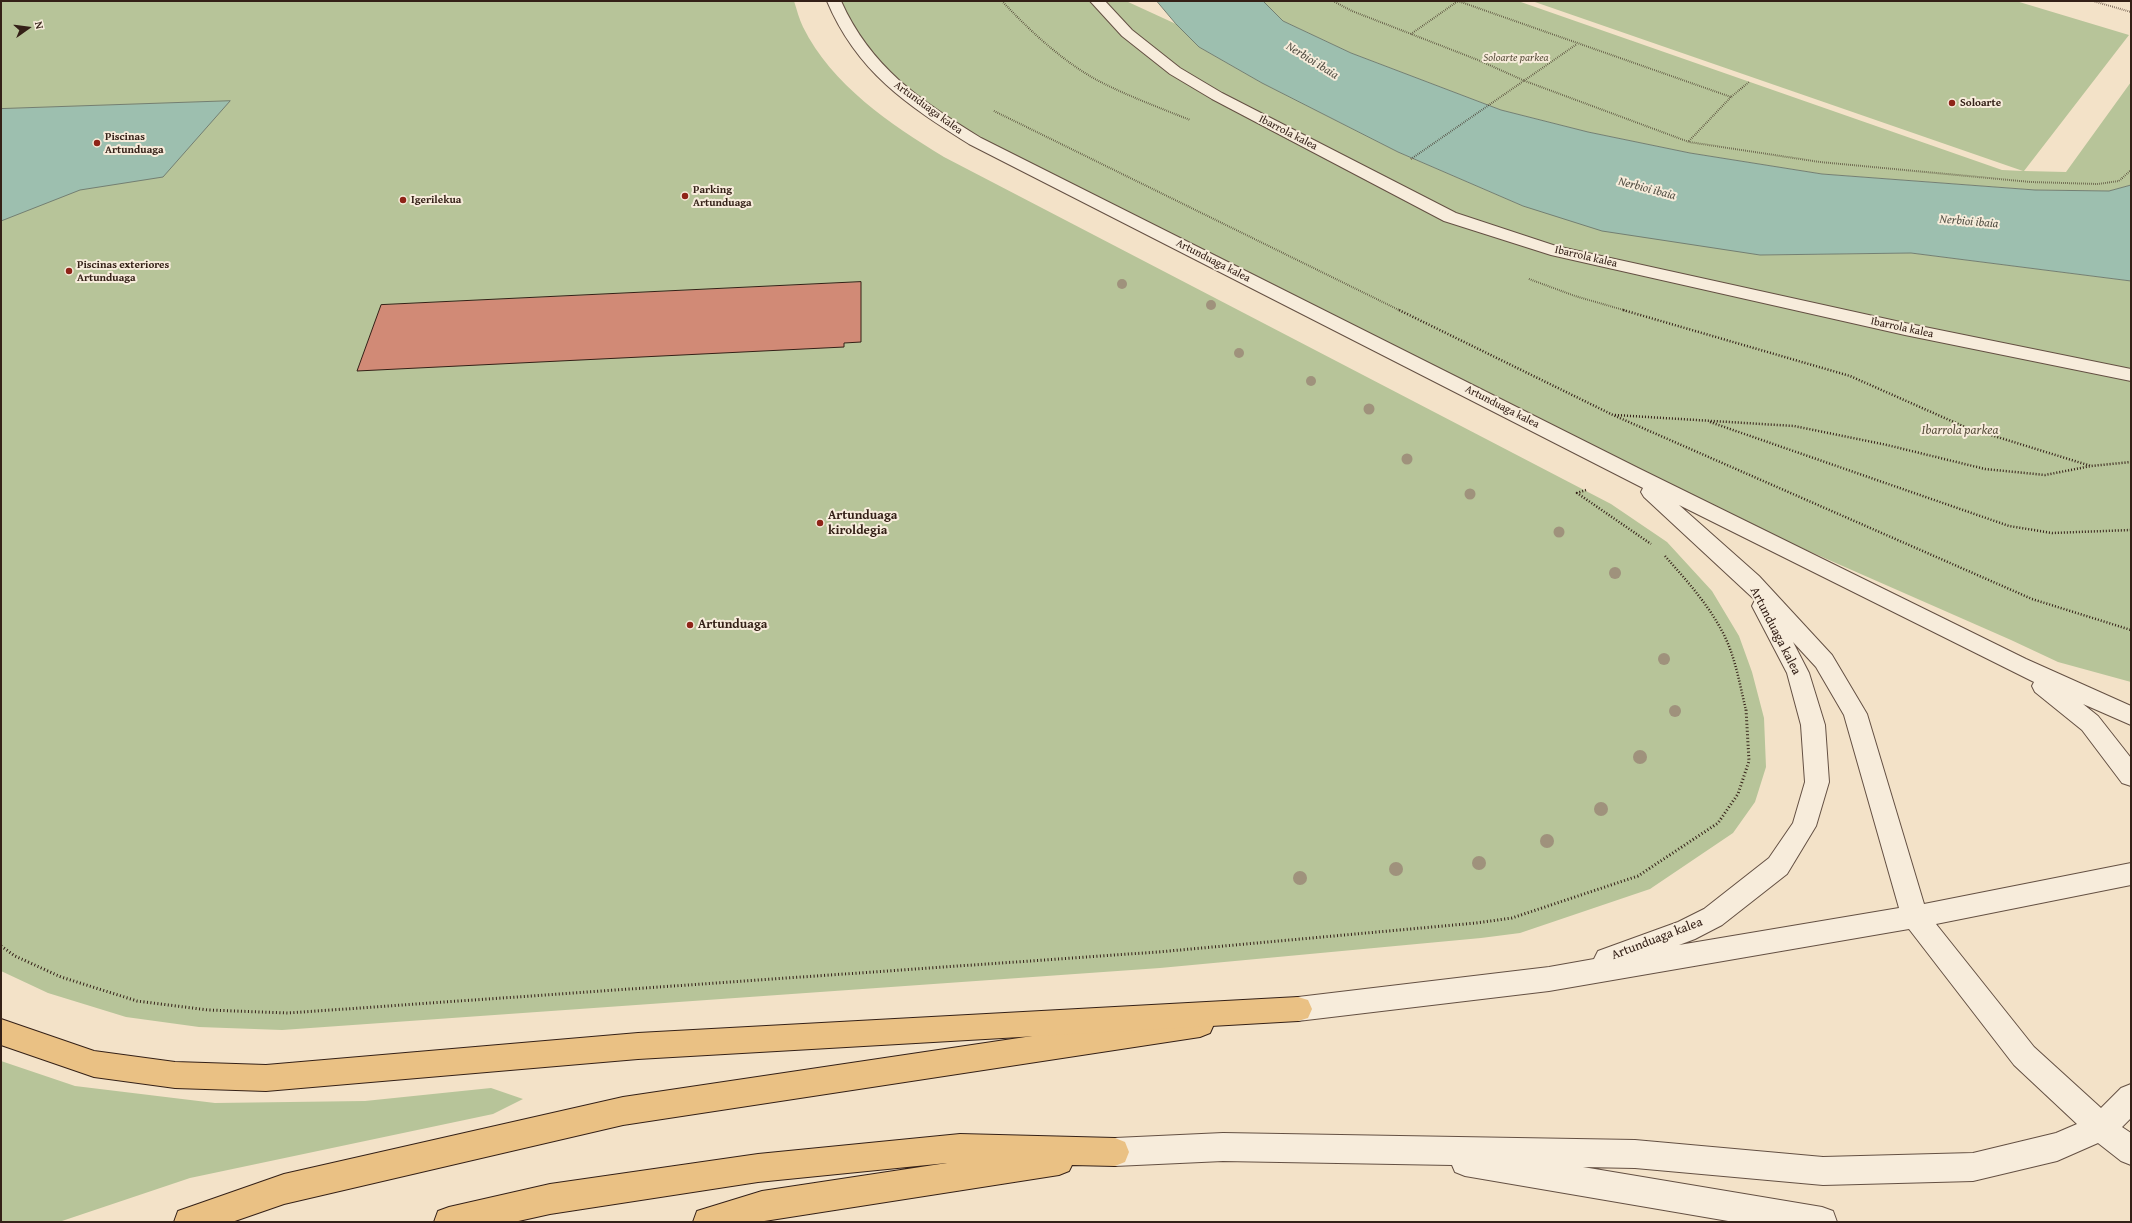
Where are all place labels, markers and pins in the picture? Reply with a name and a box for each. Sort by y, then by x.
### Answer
place label: Soloarte [1960,96,2001,110]
marker: Soloarte [1947,98,1957,108]
place label: Piscinas Artunduaga [105,130,164,156]
marker: Piscinas Artunduaga [92,138,102,148]
place label: Parking Artunduaga [693,183,752,209]
marker: Parking Artunduaga [680,191,690,201]
place label: Igerilekua [411,193,461,207]
marker: Igerilekua [398,195,408,205]
place label: Piscinas exteriores Artunduaga [77,258,169,284]
marker: Piscinas exteriores Artunduaga [64,266,74,276]
place label: Artunduaga kiroldegia [828,508,897,539]
marker: Artunduaga kiroldegia [815,518,825,528]
place label: Artunduaga [698,617,767,633]
marker: Artunduaga [685,620,695,630]

